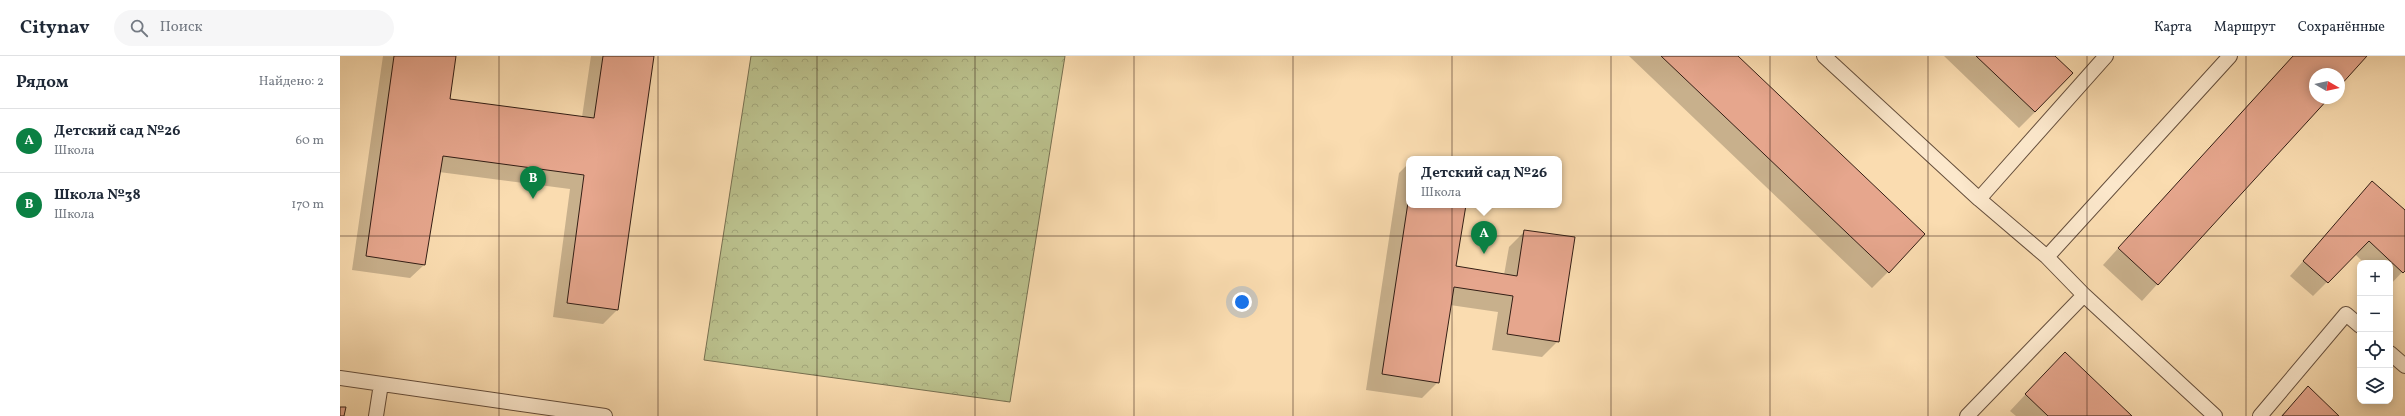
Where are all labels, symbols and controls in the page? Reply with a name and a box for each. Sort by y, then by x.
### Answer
search box [114,10,394,46]
text: Citynav [20,15,90,41]
icon: search [128,17,150,39]
text: Поиск [160,17,203,38]
text: Карта [2154,18,2192,37]
text: Маршрут [2214,18,2276,37]
text: Сохранённые [2298,18,2385,37]
north arrow [2309,68,2345,104]
text: Рядом [16,71,69,94]
text: Найдено: 2 [259,73,324,91]
text: Детский сад №26 [54,121,180,142]
text: A [24,132,34,150]
text: 60 m [296,132,324,150]
text: Школа [54,142,94,160]
popup [1406,156,1562,208]
text: Детский сад №26 [1421,163,1547,184]
pin: B [520,166,546,199]
text: Школа [1421,184,1461,202]
text: Школа №38 [54,185,141,206]
text: B [25,196,33,214]
text: 170 m [291,196,324,214]
text: Школа [54,206,94,224]
pin: A [1471,221,1497,254]
map controls [2357,260,2393,404]
button: + [2357,260,2393,296]
your location [1232,292,1252,312]
button: − [2357,296,2393,332]
button: locate [2357,332,2393,368]
button: layers [2357,368,2393,404]

